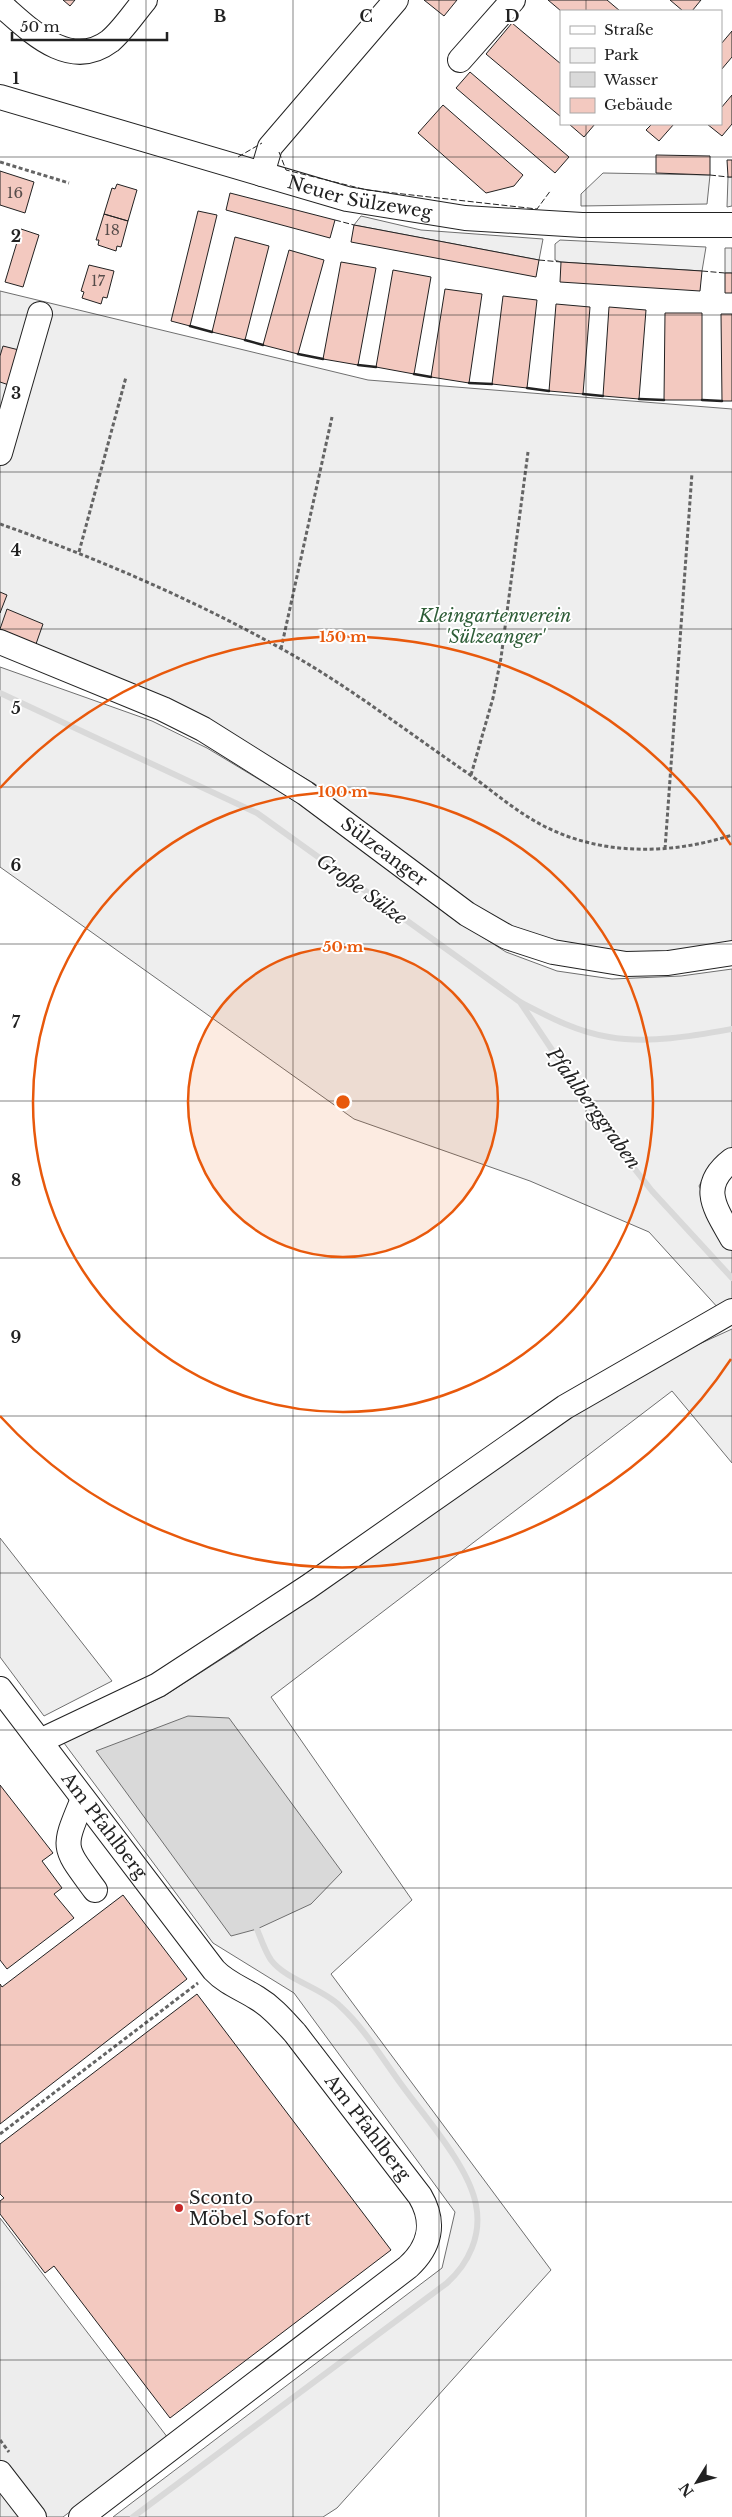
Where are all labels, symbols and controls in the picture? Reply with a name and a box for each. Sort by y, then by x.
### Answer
text: B [214,6,227,26]
text: C [359,6,373,26]
text: D [505,6,519,26]
scale bar [12,10,168,42]
legend [560,10,722,125]
text: 50 m [20,17,60,36]
text: Straße [604,20,654,39]
text: Park [604,45,640,64]
text: 1 [13,68,20,88]
text: Wasser [603,70,659,89]
text: Gebäude [604,95,673,114]
street label: Neuer Sülzeweg [285,171,434,224]
house number: 16 [7,183,23,202]
house number: 18 [104,220,120,239]
text: 2 [11,226,21,246]
house number: 17 [91,271,106,290]
text: 3 [11,383,21,403]
text: 4 [11,540,21,560]
park label: Kleingartenverein 'Sülzeanger' [418,605,571,648]
text: 150 m [319,627,367,646]
text: 5 [11,698,21,718]
text: 100 m [318,782,368,801]
street label: Sülzeanger [337,813,432,892]
water label: Große Sülze [312,849,412,930]
text: 6 [11,855,22,875]
text: 50 m [323,937,364,956]
text: 7 [12,1012,21,1032]
water label: Pfahlberggraben [541,1042,646,1174]
centre of rings [334,1093,352,1111]
text: 8 [11,1170,21,1190]
text: 9 [11,1327,22,1347]
street label: Am Pfahlberg [56,1767,152,1884]
street label: Am Pfahlberg [319,2070,415,2185]
place label: Sconto Möbel Sofort [189,2187,311,2230]
marker: Sconto Möbel Sofort [173,2202,185,2214]
north arrow [672,2457,722,2507]
text: N [675,2479,698,2500]

